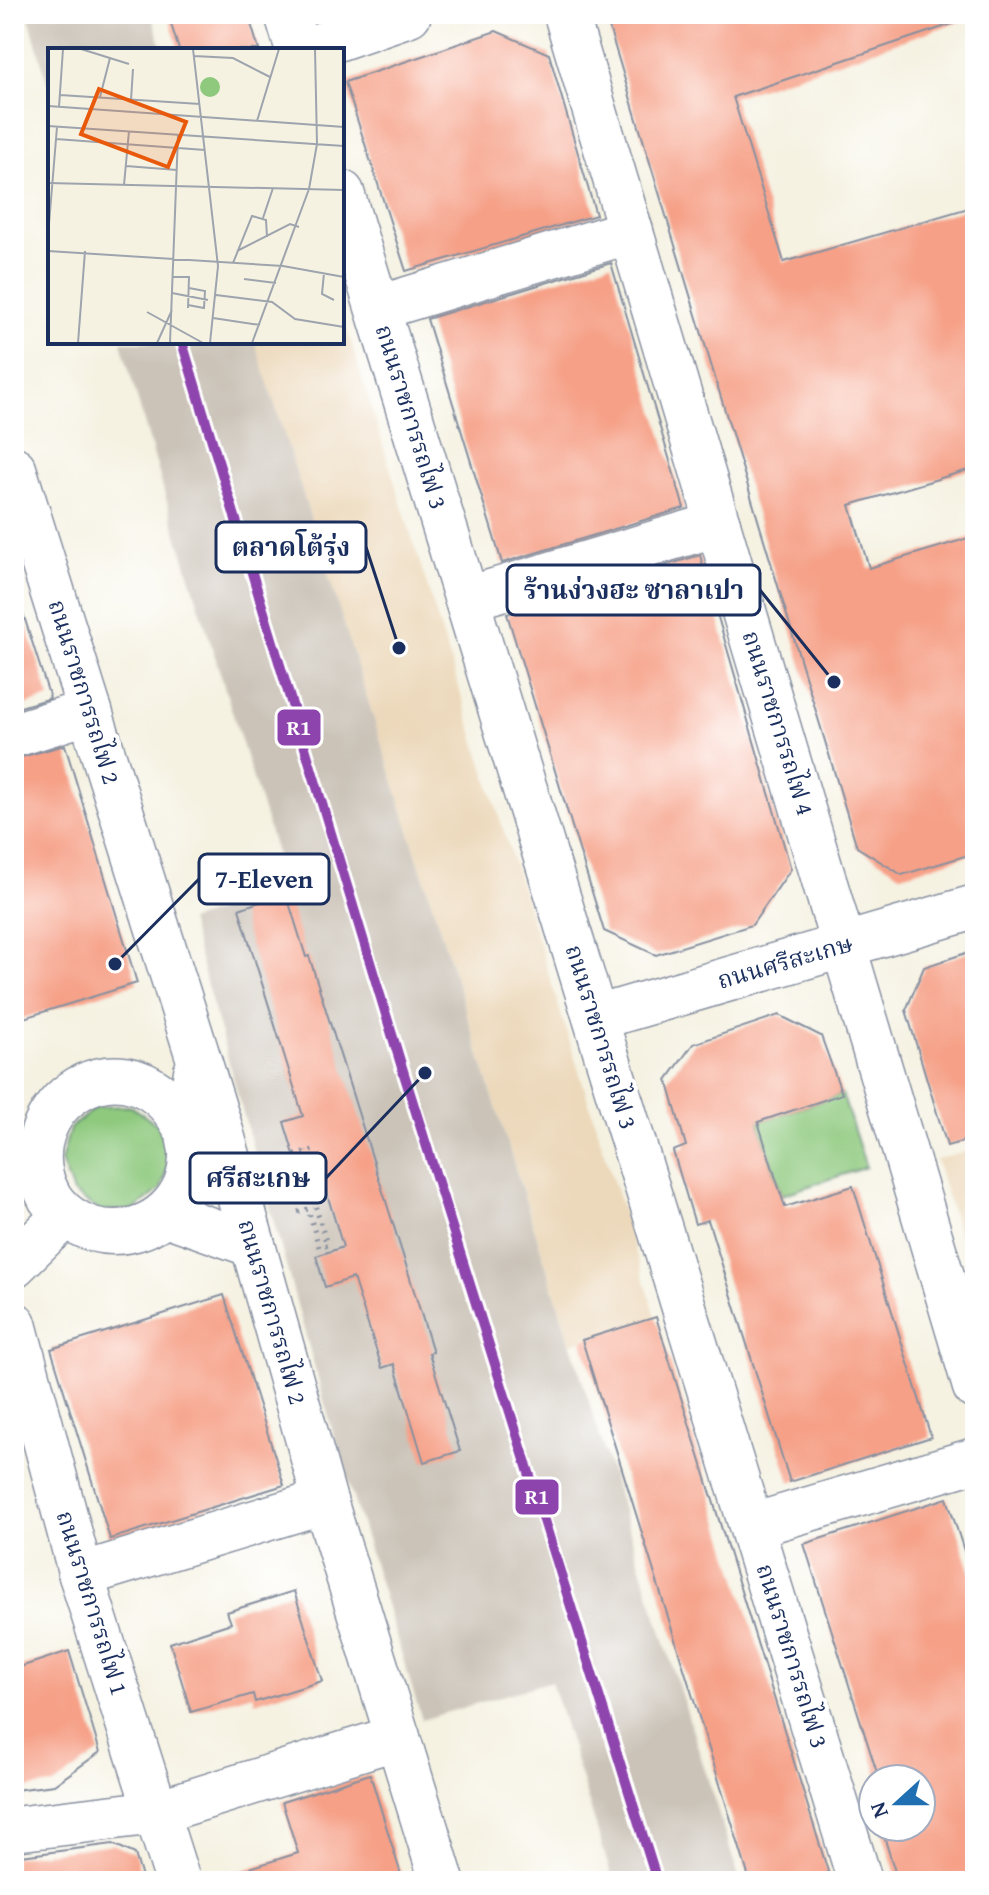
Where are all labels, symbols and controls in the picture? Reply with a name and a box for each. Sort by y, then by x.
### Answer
inset map [48,48,344,344]
street label: ถนนราชการรถไฟ 3 [367,320,456,513]
callout: ตลาดโต้รุ่ง [216,522,366,572]
text: ตลาดโต้รุ่ง [232,527,350,566]
callout: ร้านง่วงฮะ ซาลาเปา [507,565,760,615]
text: ร้านง่วงฮะ ซาลาเปา [524,570,744,609]
street label: ถนนราชการรถไฟ 2 [40,595,129,788]
street label: ถนนราชการรถไฟ 4 [734,626,823,819]
line badge: R1 [276,708,322,747]
text: R1 [286,711,312,743]
callout: 7-Eleven [199,854,329,904]
text: 7-Eleven [215,859,314,898]
street label: ถนนศรีสะเกษ [713,925,857,998]
street label: ถนนราชการรถไฟ 3 [557,940,646,1133]
callout: ศรีสะเกษ [190,1153,326,1203]
text: ศรีสะเกษ [206,1158,310,1197]
street label: ถนนราชการรถไฟ 2 [229,1215,316,1409]
line badge: R1 [514,1478,560,1516]
text: R1 [524,1480,550,1512]
street label: ถนนราชการรถไฟ 1 [48,1506,137,1699]
street label: ถนนราชการรถไฟ 3 [748,1559,837,1752]
north arrow [857,1763,937,1843]
text: N [861,1797,896,1823]

